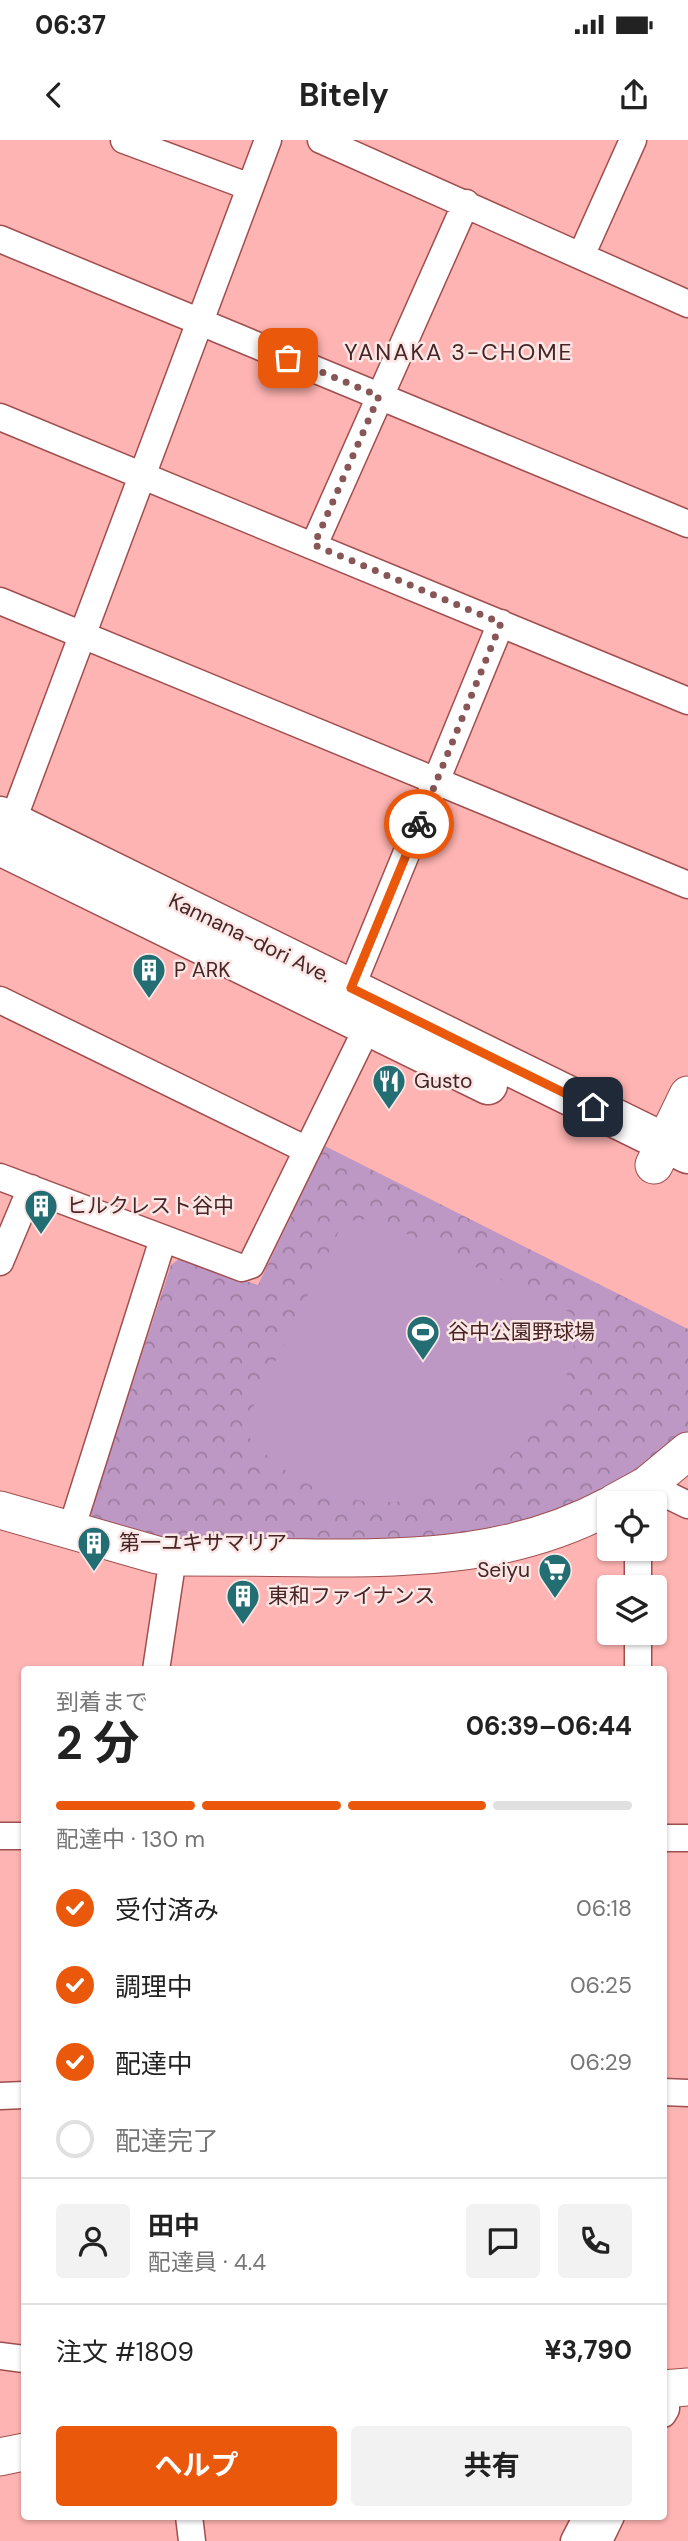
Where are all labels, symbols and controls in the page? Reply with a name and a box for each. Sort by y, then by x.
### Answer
text: 06:37 [35,8,106,42]
text: Bitely [299,74,389,116]
icon: back [35,76,73,114]
icon: share [615,76,653,114]
pin [258,328,318,388]
district label: YANAKA 3-CHOME [344,337,574,367]
icon: bag [269,339,307,377]
courier [384,789,454,859]
icon: bike [400,805,438,843]
street label: Kannana-dori Ave. [164,887,336,989]
building icon: P ARK [130,951,168,1000]
place label: P ARK [174,956,230,984]
restaurant icon: Gusto [370,1062,408,1111]
place label: Gusto [414,1067,472,1095]
pin [563,1077,623,1137]
icon: home [574,1088,612,1126]
building icon: ヒルクレスト谷中 [22,1187,60,1236]
place label: ヒルクレスト谷中 [66,1192,234,1220]
sports icon: 谷中公園野球場 [404,1313,442,1362]
place label: 谷中公園野球場 [448,1318,595,1346]
map controls [597,1491,667,1645]
button: locate [597,1491,667,1561]
building icon: 第一ユキサマリア [75,1524,113,1573]
place label: 第一ユキサマリア [119,1529,287,1557]
supermarket icon: Seiyu [536,1551,574,1600]
place label: Seiyu [477,1556,530,1584]
button: layers [597,1575,667,1645]
building icon: 東和ファイナンス [224,1577,262,1626]
place label: 東和ファイナンス [268,1582,435,1610]
text: 到着まで [56,1687,148,1717]
text: 06:39–06:44 [466,1709,632,1743]
text: 2 分 [56,1713,139,1773]
text: 配達中 · 130 m [56,1824,205,1854]
icon: check [56,1889,94,1927]
text: 受付済み [115,1893,219,1927]
text: 06:18 [576,1893,632,1923]
icon: check [56,1966,94,2004]
text: 調理中 [115,1970,193,2004]
text: 06:25 [570,1970,632,2000]
icon: check [56,2043,94,2081]
text: 配達中 [115,2047,193,2081]
text: 06:29 [570,2047,632,2077]
text: 配達完了 [115,2124,219,2158]
button: person [56,2204,130,2278]
button: chat [466,2204,540,2278]
button: phone [558,2204,632,2278]
text: 田中 [148,2209,200,2243]
text: 配達員 · 4.4 [148,2247,266,2277]
text: ¥3,790 [545,2333,632,2367]
text: 注文 #1809 [56,2335,194,2369]
button: ヘルプ [56,2426,337,2506]
button: 共有 [351,2426,632,2506]

